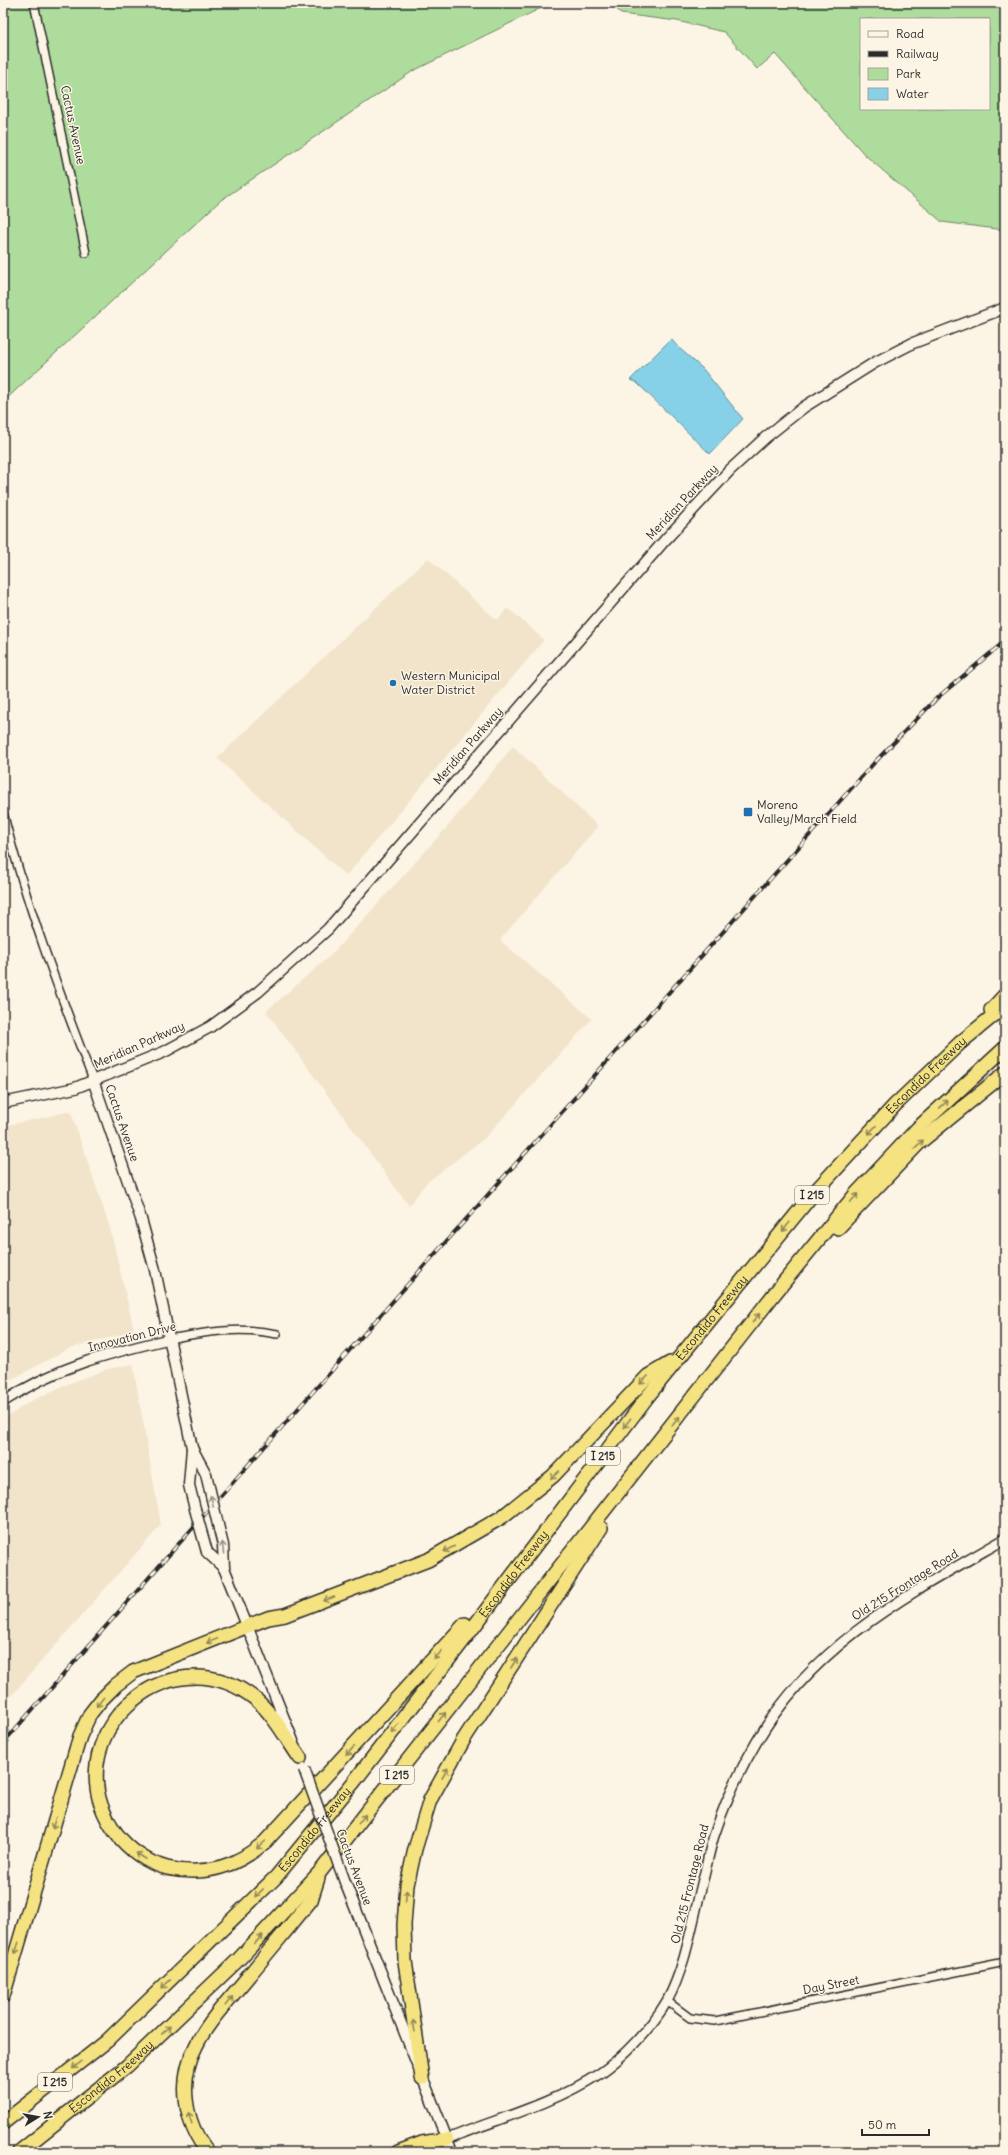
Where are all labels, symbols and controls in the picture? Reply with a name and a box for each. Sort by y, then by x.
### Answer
legend [860,18,990,110]
text: Road [896,26,924,41]
text: Railway [896,46,939,61]
text: Park [896,66,921,81]
street label: Cactus Avenue [58,84,89,166]
text: Water [896,86,929,101]
street label: Meridian Parkway [643,461,721,543]
place label: Western Municipal Water District [401,668,500,697]
marker: Western Municipal Water District [388,678,398,688]
street label: Meridian Parkway [430,704,505,788]
place label: Moreno Valley/March Field [757,797,857,826]
marker: Moreno Valley/March Field [742,806,754,818]
street label: Meridian Parkway [91,1018,187,1071]
street label: Escondido Freeway [883,1033,969,1117]
street label: Cactus Avenue [102,1082,143,1163]
one-way arrow [939,1100,949,1109]
one-way arrow [868,1125,877,1135]
one-way arrow [914,1139,924,1149]
road number: I 215 [795,1186,829,1204]
one-way arrow [849,1192,858,1203]
one-way arrow [781,1221,790,1232]
street label: Escondido Freeway [672,1272,751,1363]
one-way arrow [751,1313,760,1324]
street label: Innovation Drive [86,1318,177,1355]
one-way arrow [639,1375,649,1385]
one-way arrow [671,1415,680,1426]
one-way arrow [623,1418,631,1429]
road number: I 215 [586,1447,620,1465]
one-way arrow [550,1470,560,1479]
one-way arrow [208,1495,215,1508]
street label: Escondido Freeway [475,1527,551,1620]
one-way arrow [219,1542,227,1555]
one-way arrow [443,1546,455,1554]
street label: Old 215 Frontage Road [849,1546,961,1623]
one-way arrow [323,1595,335,1603]
one-way arrow [207,1637,219,1645]
one-way arrow [433,1650,443,1660]
one-way arrow [510,1657,518,1669]
one-way arrow [96,1697,104,1708]
one-way arrow [438,1712,447,1723]
one-way arrow [391,1723,399,1734]
one-way arrow [345,1746,355,1756]
road number: I 215 [380,1766,414,1784]
one-way arrow [442,1768,450,1780]
street label: Escondido Freeway [275,1784,354,1875]
one-way arrow [357,1814,366,1825]
one-way arrow [50,1816,57,1829]
street label: Old 215 Frontage Road [667,1823,712,1945]
street label: Cactus Avenue [333,1827,376,1907]
one-way arrow [256,1841,266,1850]
one-way arrow [136,1852,147,1860]
one-way arrow [254,1889,264,1898]
one-way arrow [403,1890,410,1903]
one-way arrow [254,1934,263,1944]
one-way arrow [13,1941,20,1954]
street label: Day Street [801,1972,860,1997]
one-way arrow [161,1979,171,1989]
one-way arrow [224,1995,233,2006]
one-way arrow [410,2019,418,2032]
one-way arrow [160,2025,171,2034]
street label: Escondido Freeway [66,2037,156,2116]
one-way arrow [71,2061,82,2069]
road number: I 215 [38,2073,72,2091]
north arrow [18,2097,58,2137]
text: N [40,2110,55,2120]
one-way arrow [186,2111,193,2124]
scale bar [862,2111,929,2137]
text: 50 m [868,2117,897,2132]

